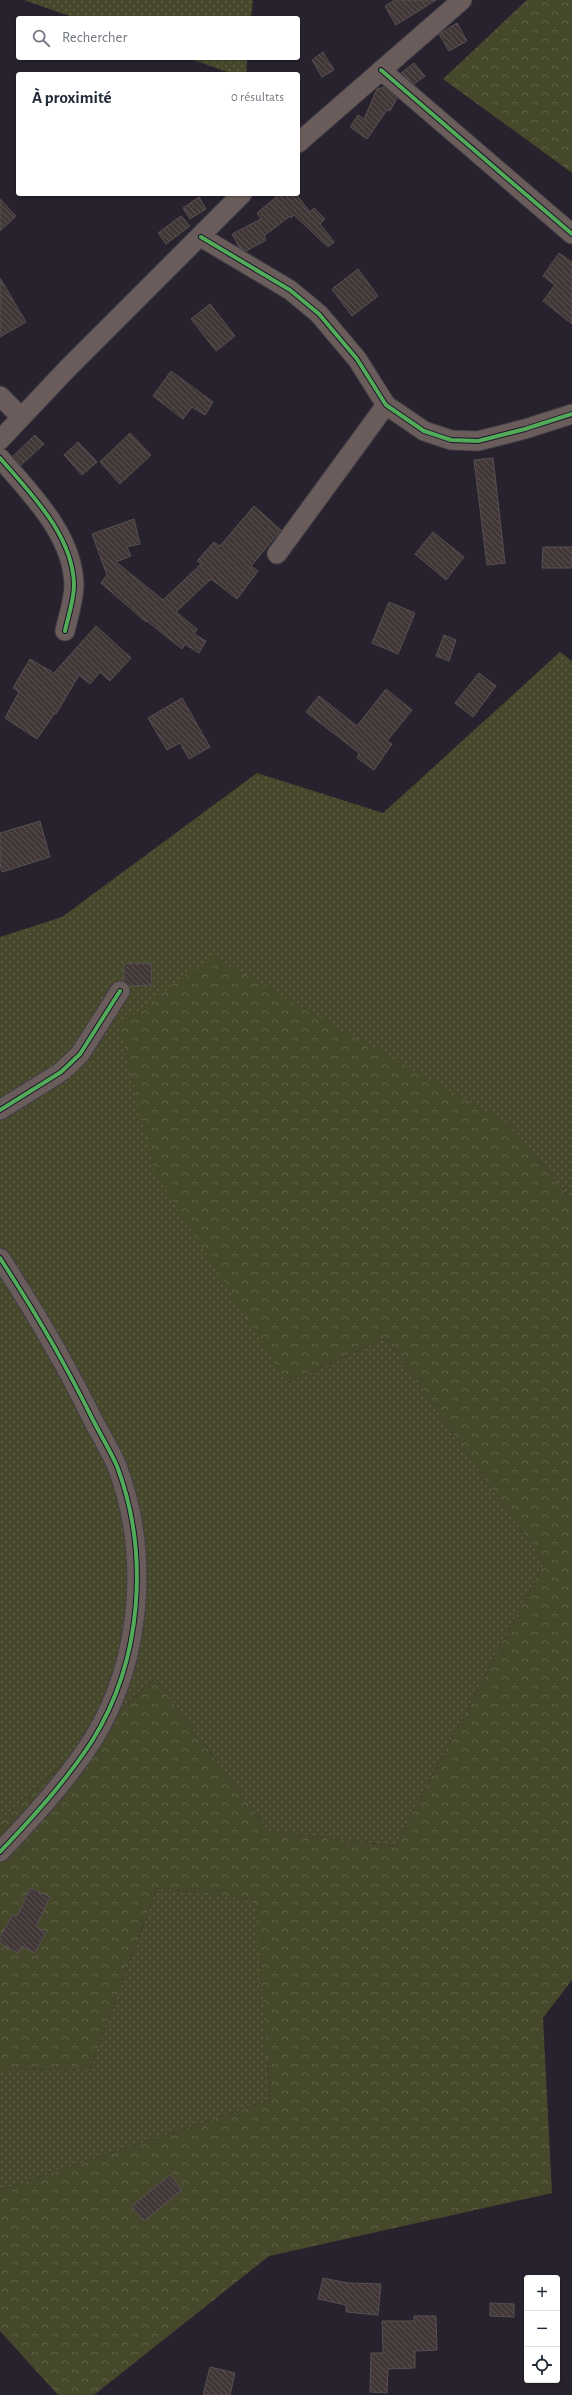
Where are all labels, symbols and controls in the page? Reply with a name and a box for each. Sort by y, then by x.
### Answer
search box [16,16,300,60]
icon: search [30,27,52,49]
text: Rechercher [62,30,127,45]
text: À proximité [32,89,112,106]
text: 0 résultats [231,91,284,104]
map controls [524,2275,560,2383]
button: + [524,2275,560,2311]
button: − [524,2311,560,2347]
button: locate [524,2347,560,2383]

